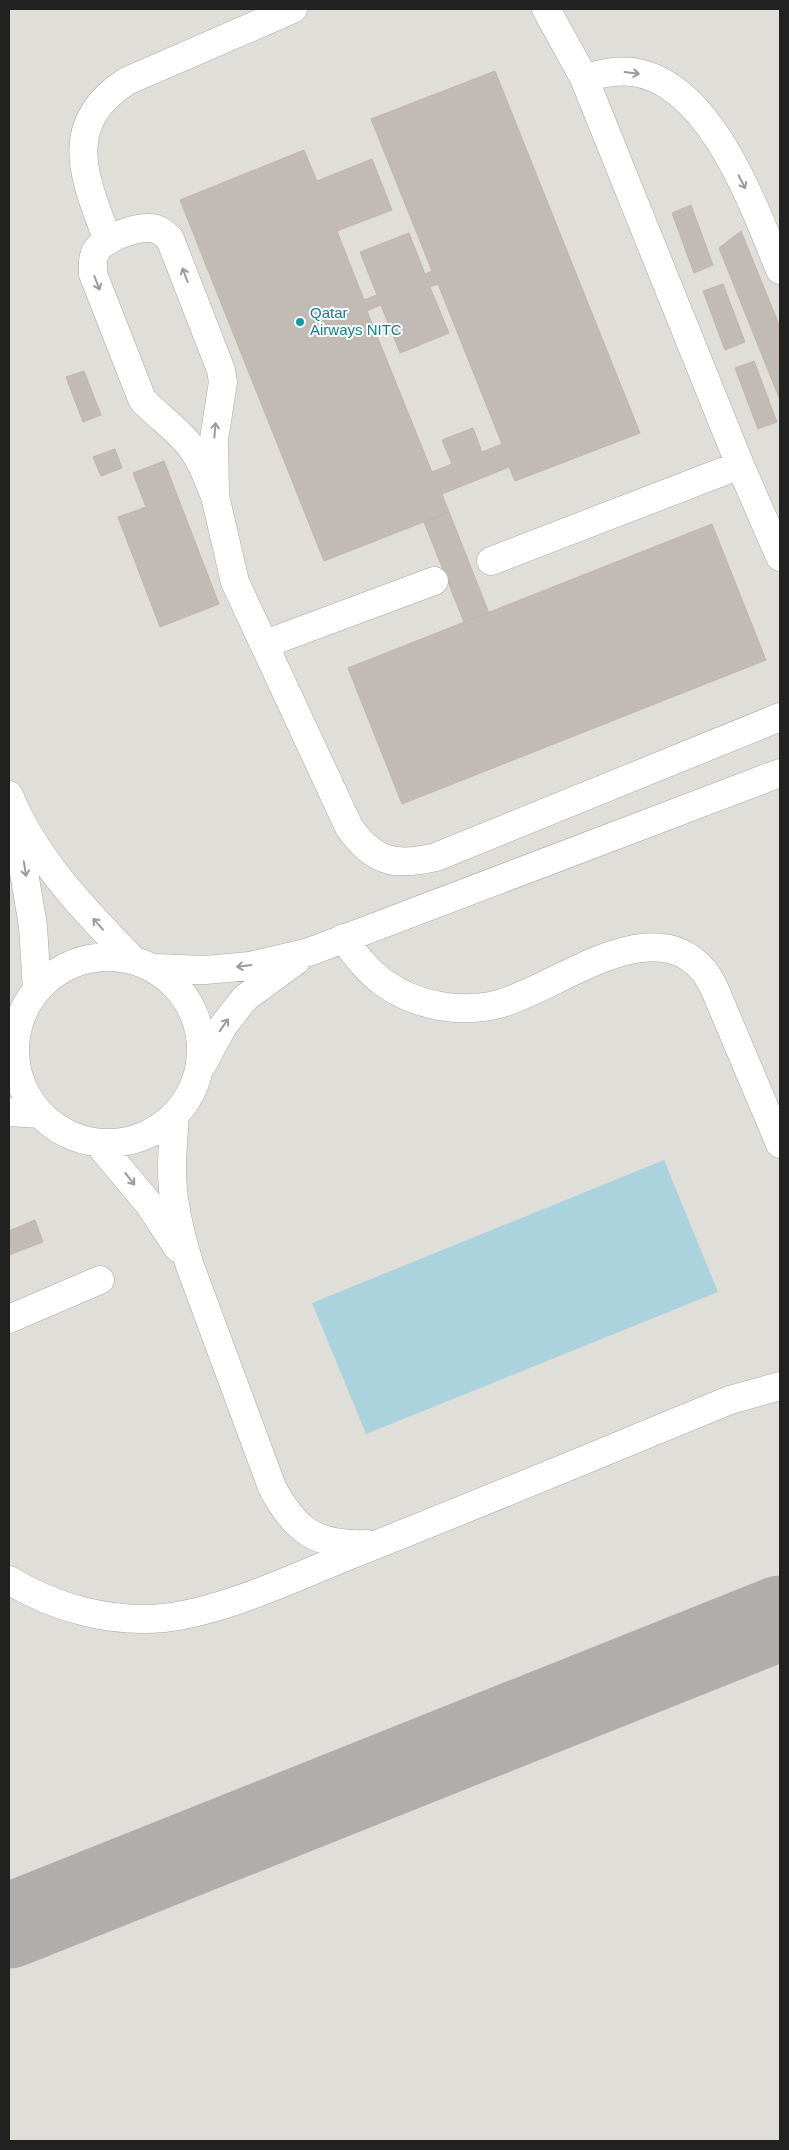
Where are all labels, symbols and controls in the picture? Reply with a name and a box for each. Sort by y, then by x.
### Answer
one-way arrow [623,68,639,78]
one-way arrow [737,175,747,190]
one-way arrow [180,268,189,283]
one-way arrow [93,275,102,290]
place label: Qatar Airways NITC [310,304,402,338]
marker: Qatar Airways NITC [294,316,306,328]
one-way arrow [210,422,220,438]
one-way arrow [20,860,30,876]
one-way arrow [92,918,104,931]
one-way arrow [237,962,253,972]
one-way arrow [219,1018,229,1032]
one-way arrow [124,1172,135,1185]

